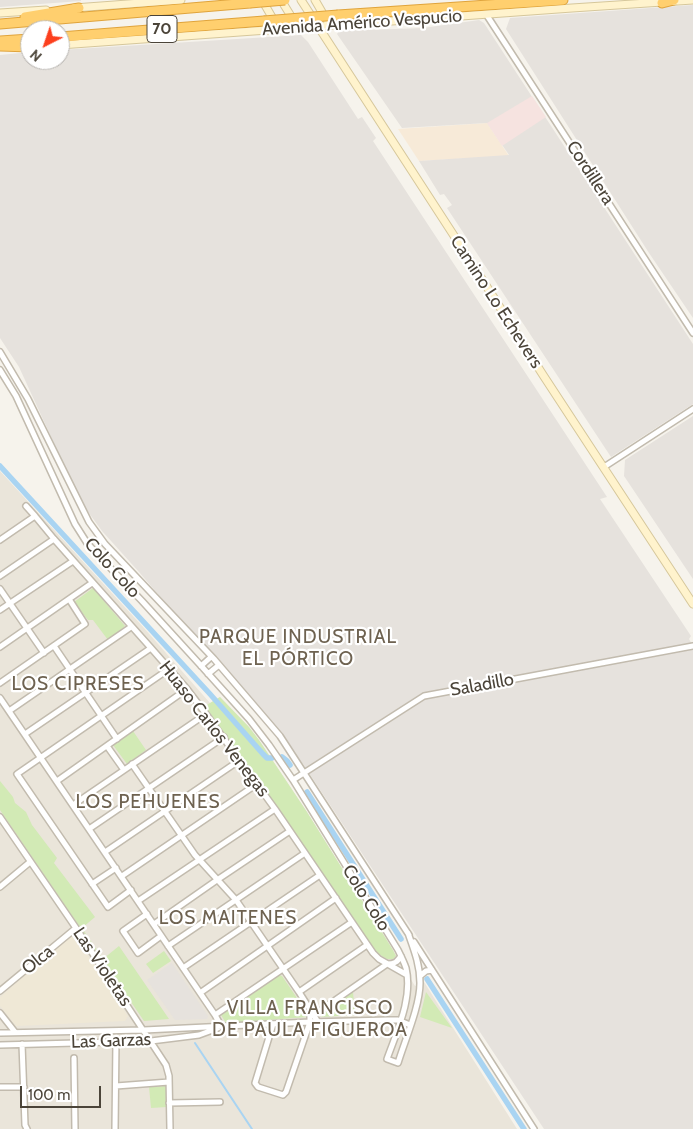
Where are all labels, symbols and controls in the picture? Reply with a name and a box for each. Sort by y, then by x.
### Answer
street label: Avenida Américo Vespucio [261,5,463,41]
road number: 70 [147,15,177,42]
north arrow [20,20,70,70]
text: N [26,46,45,66]
street label: Cordillera [561,137,619,209]
street label: Camino Lo Echevers [445,232,547,372]
street label: Colo Colo [79,533,145,603]
district label: PARQUE INDUSTRIAL EL PÓRTICO [197,626,399,670]
street label: Huaso Carlos Venegas [154,657,274,801]
street label: Saladillo [449,669,515,701]
district label: LOS CIPRESES [10,673,146,695]
district label: LOS PEHUENES [74,791,222,813]
street label: Colo Colo [337,861,395,935]
district label: LOS MAITENES [157,907,299,929]
street label: Las Violetas [68,924,136,1010]
street label: Olca [18,941,58,979]
district label: VILLA FRANCISCO DE PAULA FIGUEROA [210,997,410,1041]
street label: Las Garzas [71,1029,151,1053]
scale bar [22,1076,104,1108]
text: 100 m [28,1086,70,1104]

